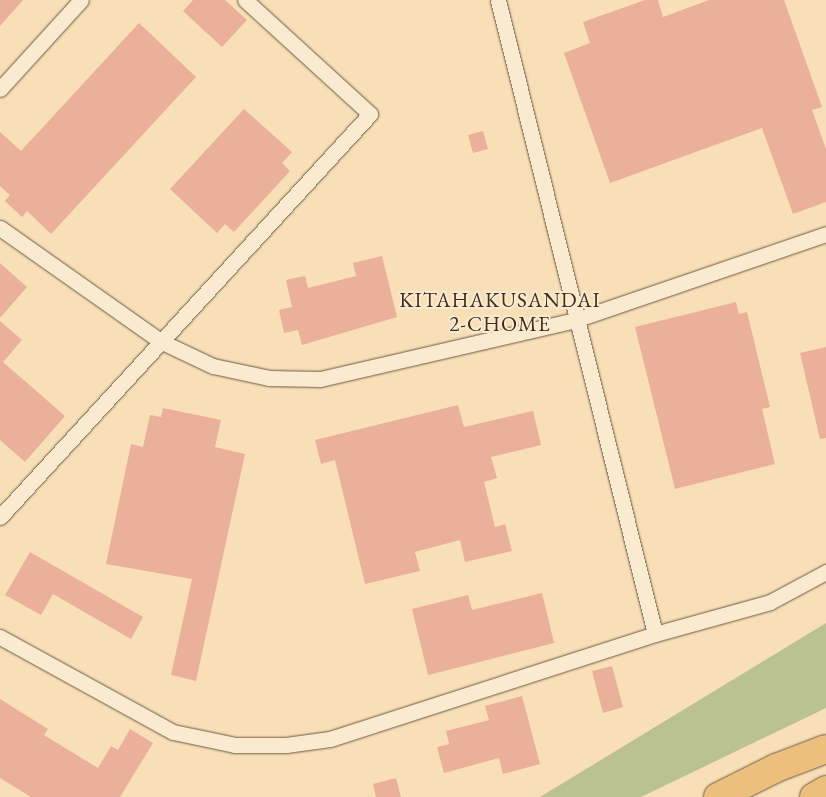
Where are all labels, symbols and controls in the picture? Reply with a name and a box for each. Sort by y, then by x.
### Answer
district label: KITAHAKUSANDAI 2-CHOME [398,287,602,337]

